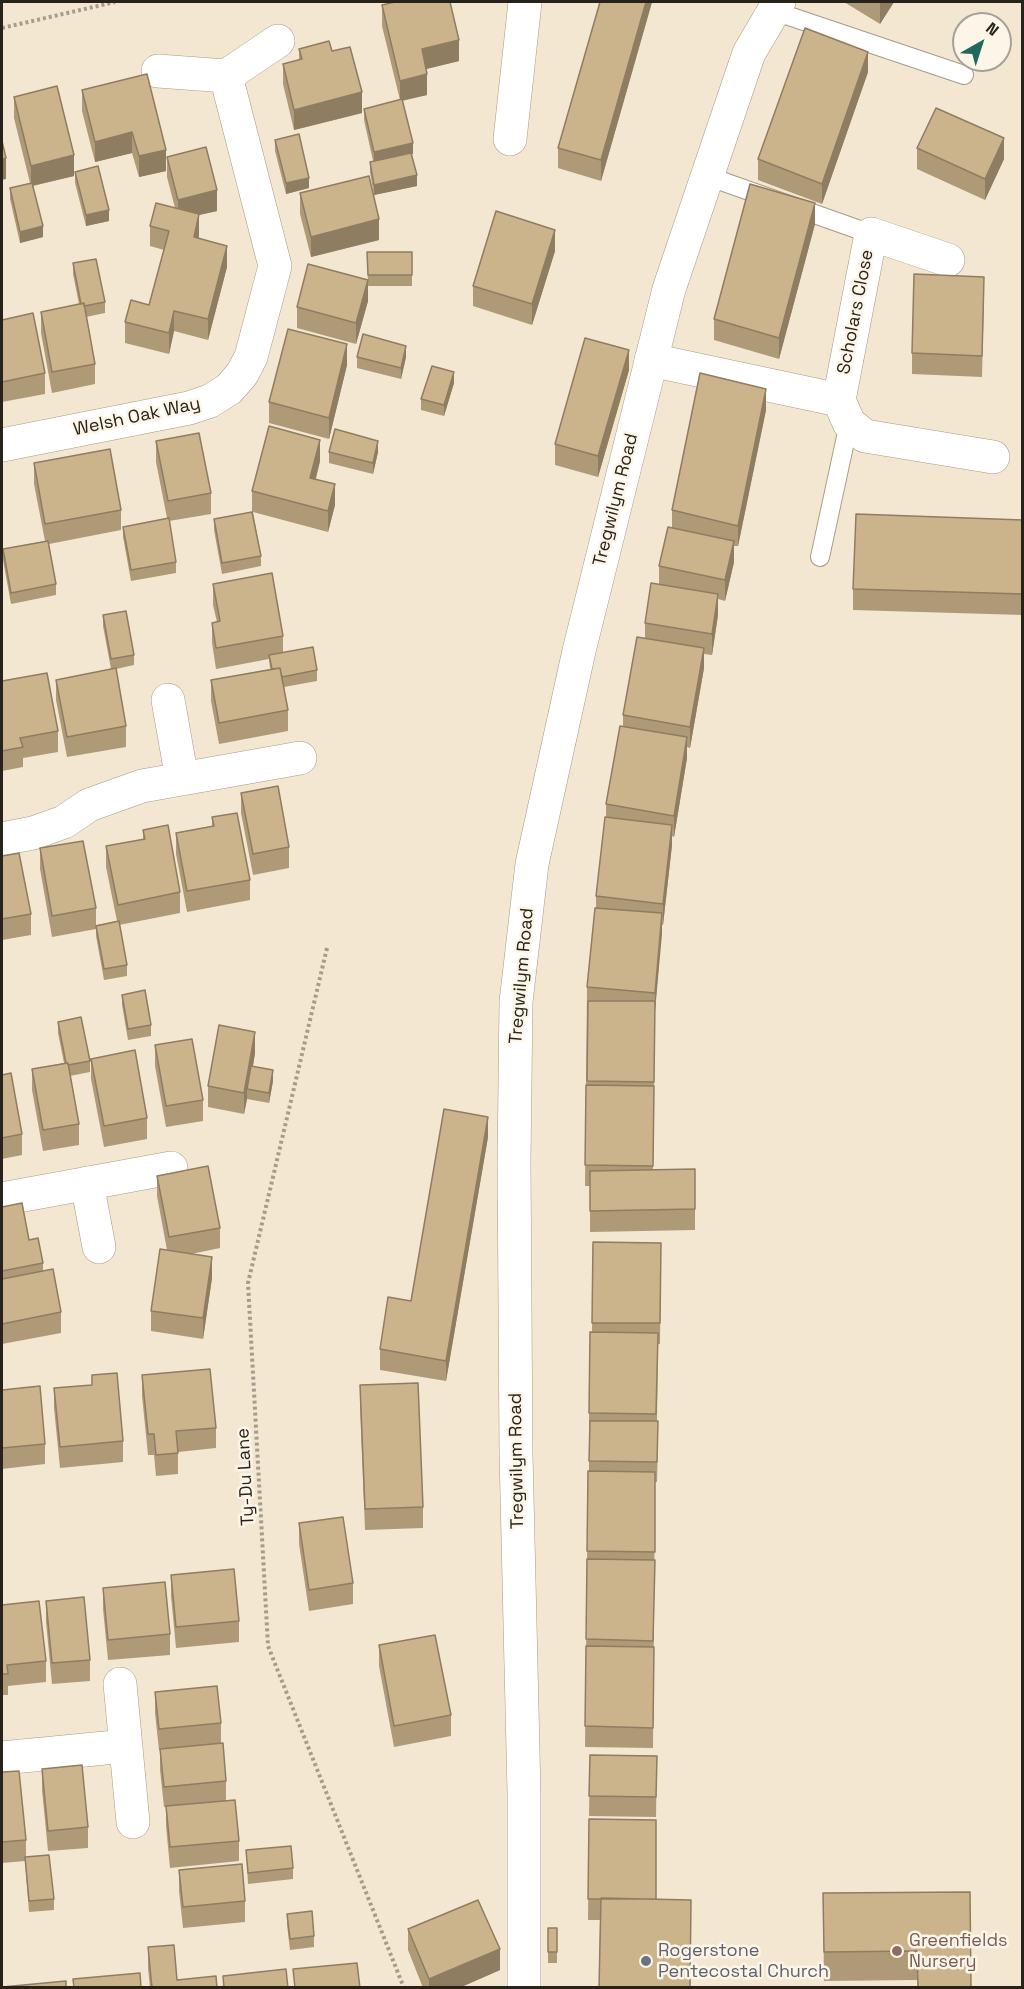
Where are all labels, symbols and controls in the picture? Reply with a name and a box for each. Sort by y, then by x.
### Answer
north arrow [952,12,1012,72]
text: N [982,18,1003,41]
street label: Scholars Close [833,248,879,376]
street label: Welsh Oak Way [72,393,202,441]
street label: Tregwilym Road [589,431,643,569]
street label: Tregwilym Road [505,907,539,1045]
street label: Tregwilym Road [505,1393,529,1529]
street label: Ty-Du Lane [233,1428,259,1526]
place label: Greenfields Nursery [909,1930,1008,1972]
place label: Rogerstone Pentecostal Church [658,1940,829,1982]
marker: Greenfields Nursery [890,1944,904,1958]
marker: Rogerstone Pentecostal Church [639,1954,653,1968]

